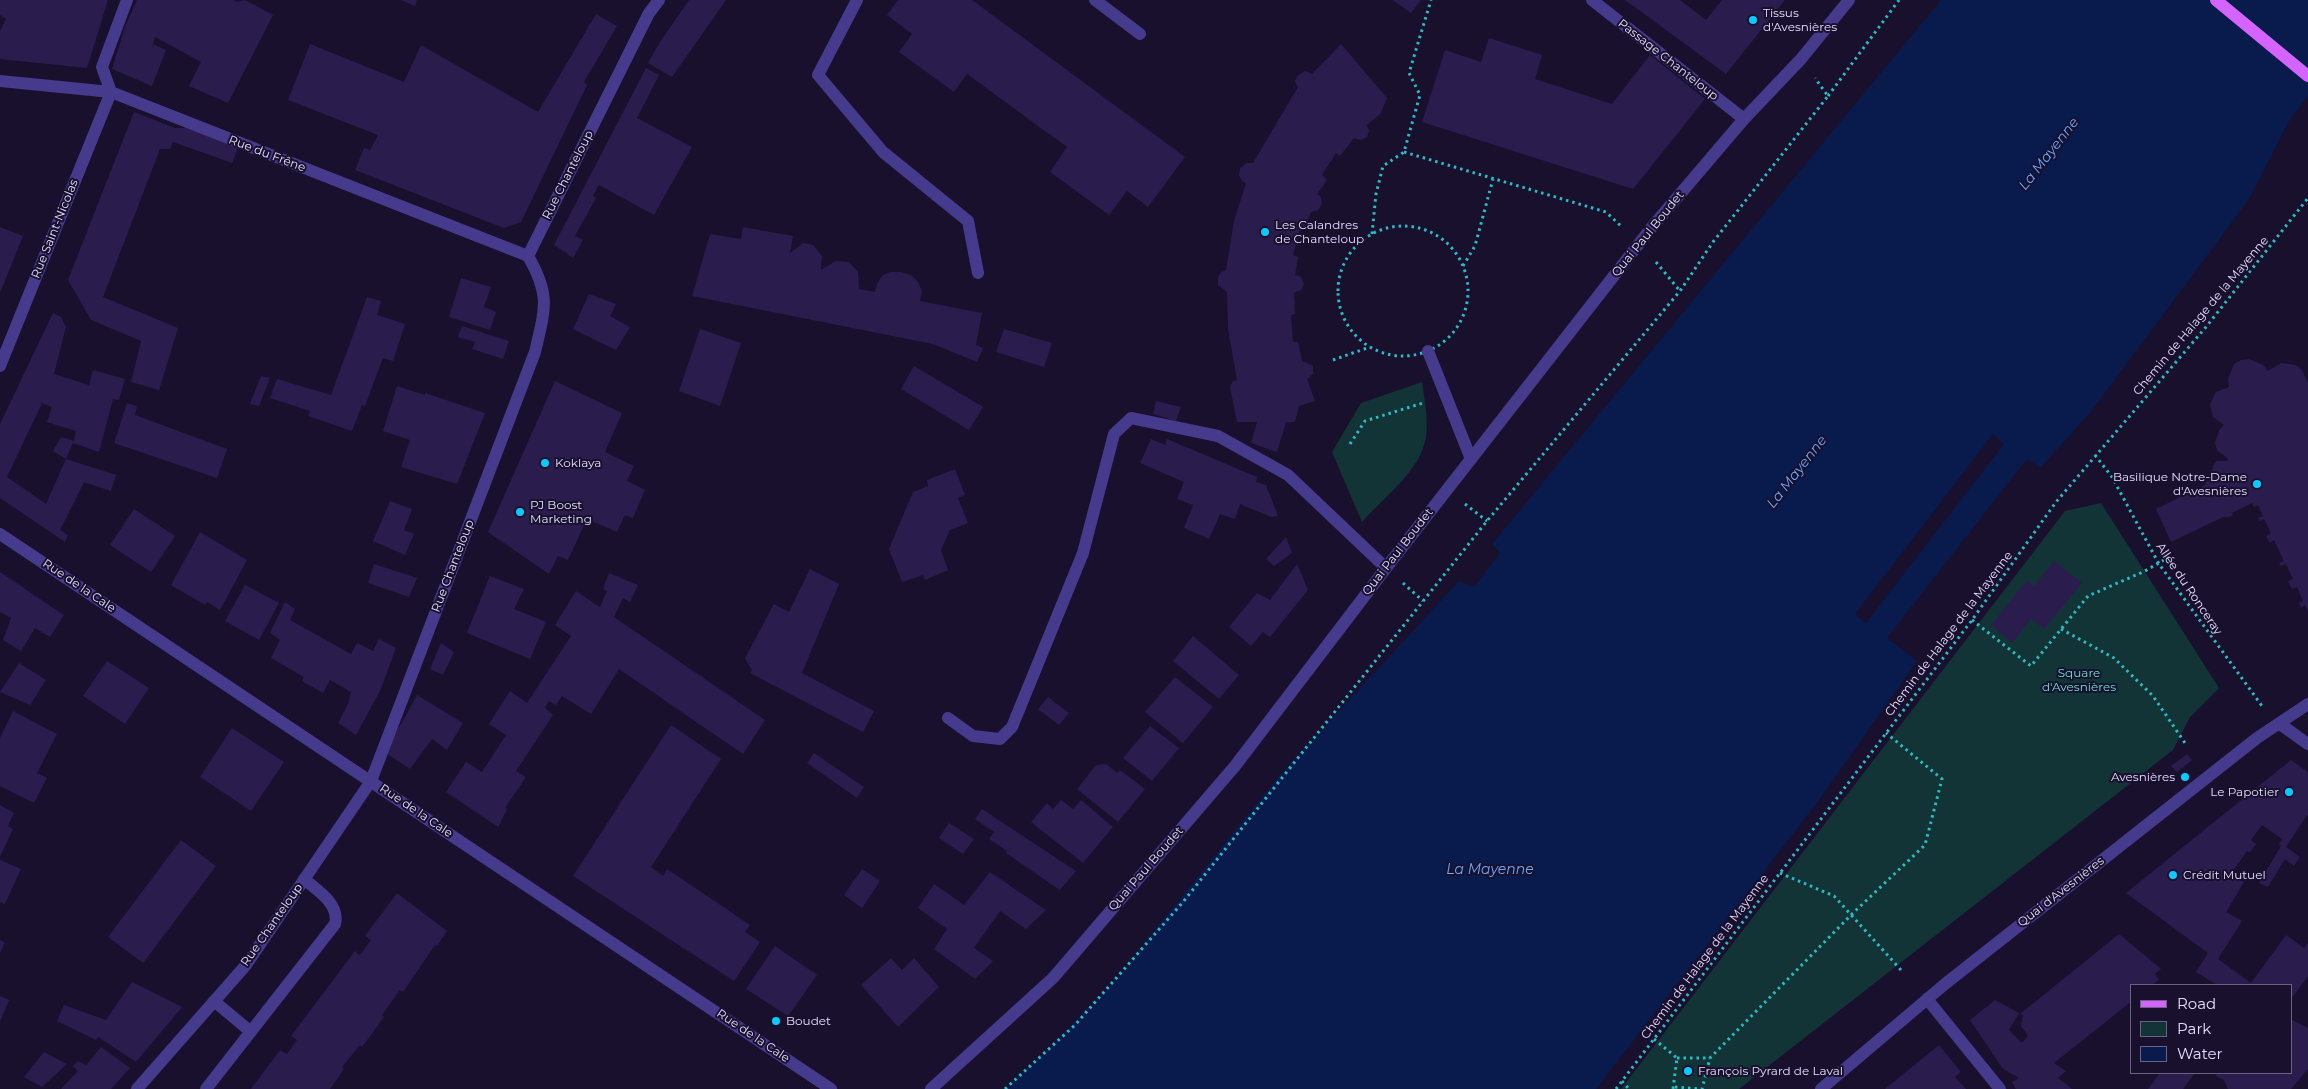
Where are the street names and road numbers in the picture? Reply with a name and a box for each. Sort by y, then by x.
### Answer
street label: Passage Chanteloup [1615,16,1721,104]
street label: Rue Chanteloup [539,128,597,222]
street label: Rue du Frêne [227,133,307,175]
street label: Rue Saint-Nicolas [29,177,81,281]
street label: Quai Paul Boudet [1609,188,1687,280]
street label: Chemin de Halage de la Mayenne [2130,234,2272,398]
street label: Quai Paul Boudet [1360,506,1436,598]
street label: Rue Chanteloup [429,518,477,614]
street label: Allée du Ronceray [2153,540,2225,638]
street label: Chemin de Halage de la Mayenne [1882,549,2016,719]
street label: Rue de la Cale [40,556,118,616]
street label: Rue de la Cale [377,781,455,841]
street label: Quai Paul Boudet [1106,824,1186,914]
street label: Quai d'Avesnières [2015,854,2107,930]
street label: Chemin de Halage de la Mayenne [1638,872,1772,1042]
street label: Rue Chanteloup [238,881,306,969]
street label: Rue de la Cale [714,1006,792,1066]

